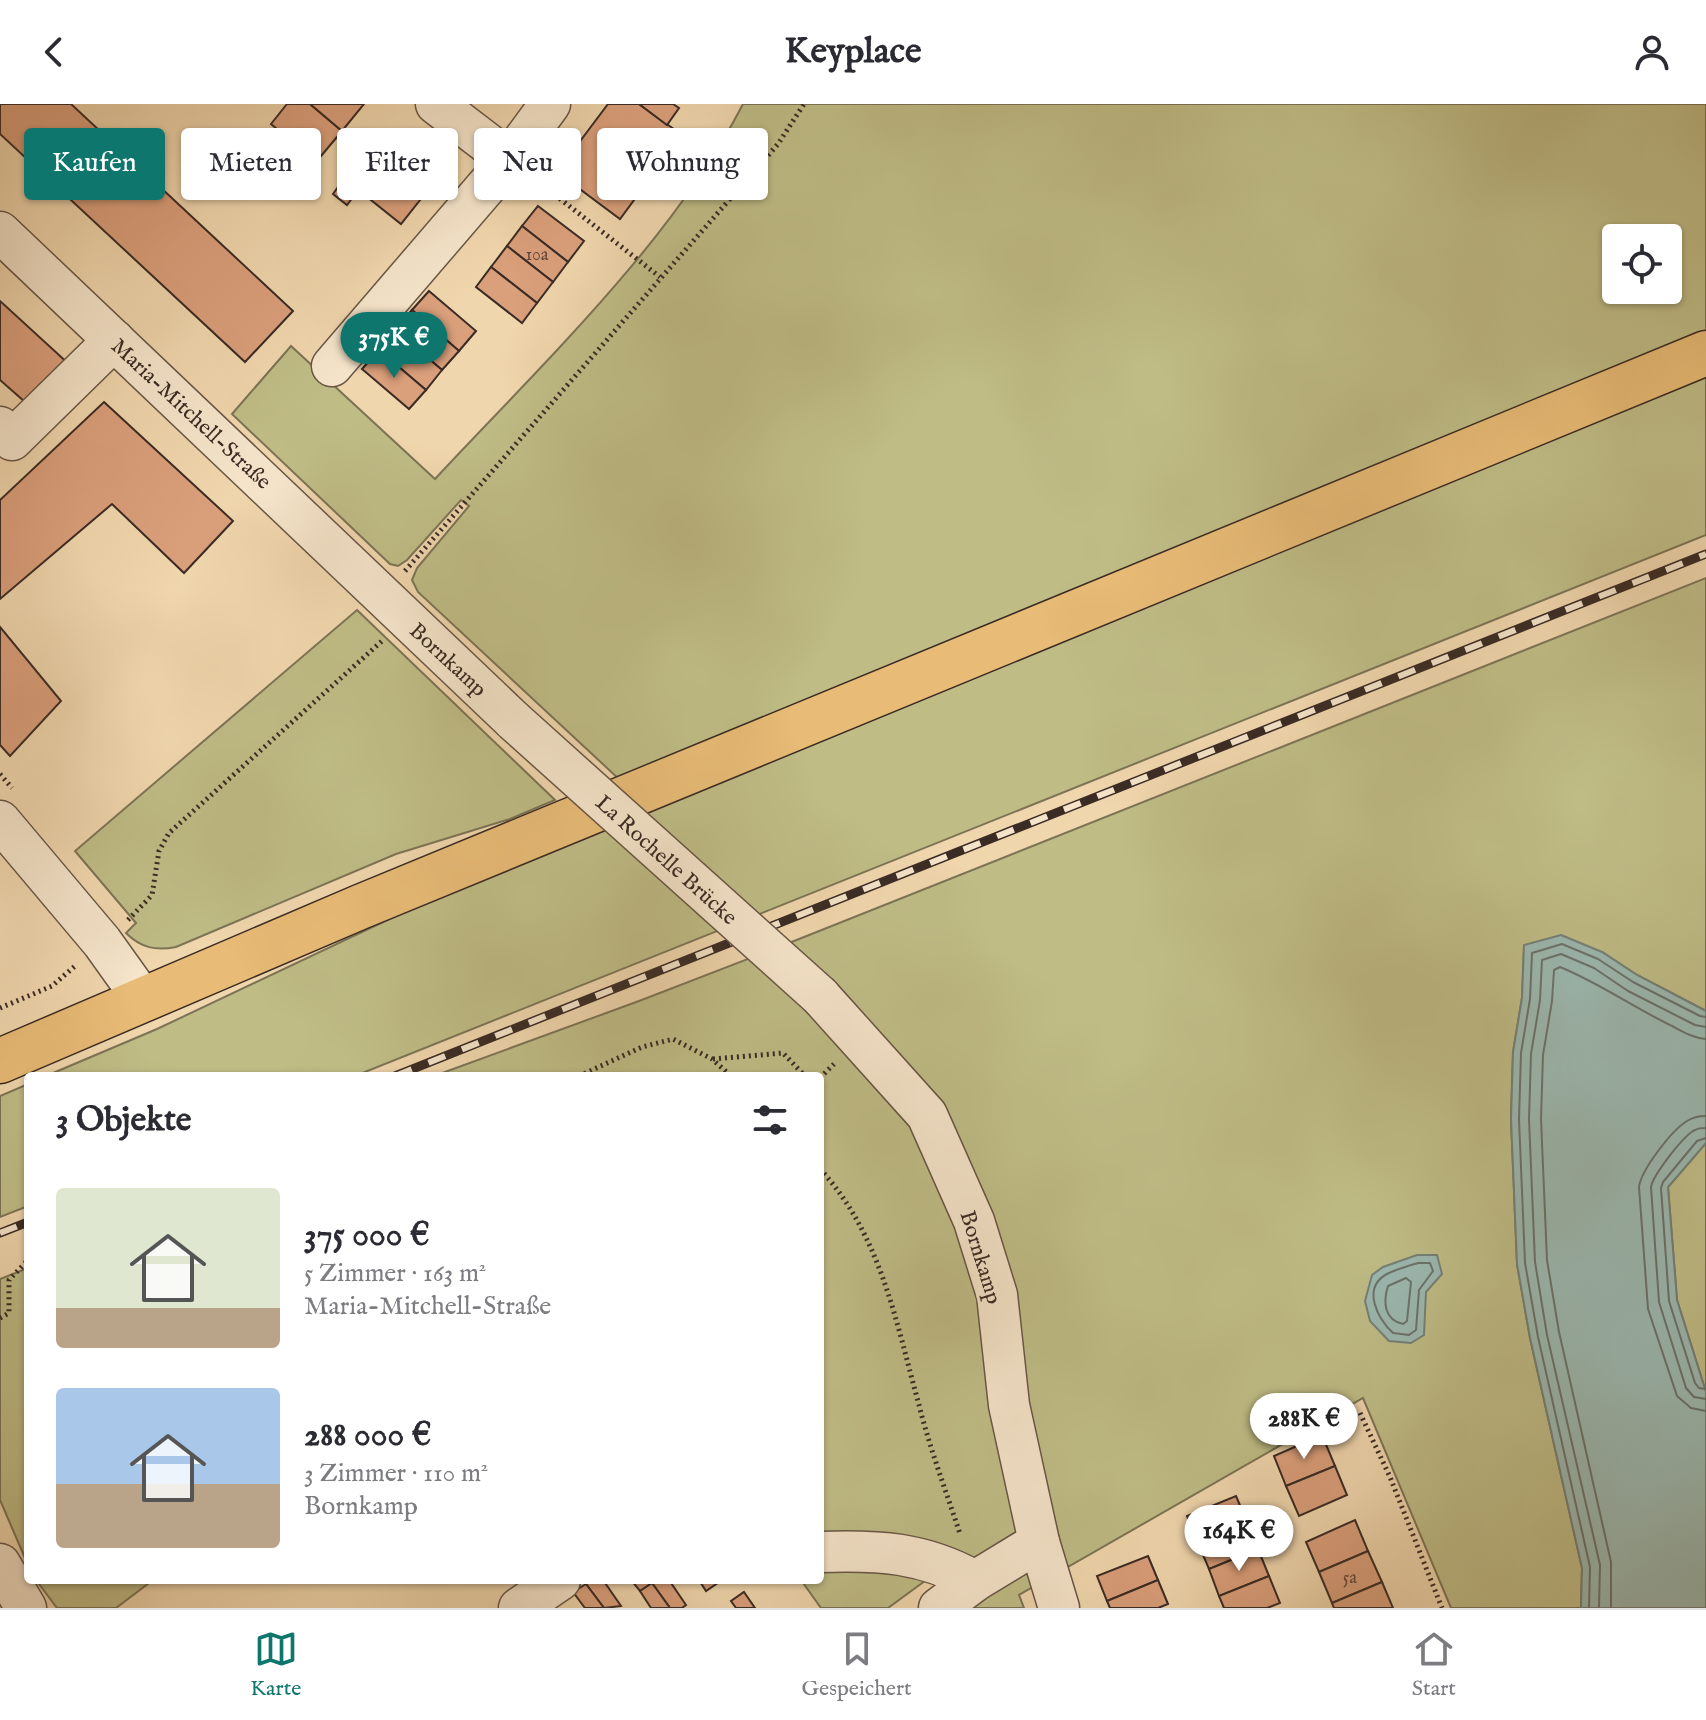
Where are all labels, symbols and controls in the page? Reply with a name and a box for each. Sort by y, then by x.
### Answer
text: Keyplace [784,29,922,75]
icon: back [32,30,76,74]
icon: person [1630,30,1674,74]
chip: Kaufen [24,128,165,200]
chip: Mieten [181,128,321,200]
chip: Filter [337,128,458,200]
chip: Neu [474,128,581,200]
chip: Wohnung [597,128,768,200]
map controls [1602,224,1682,304]
button: locate [1602,224,1682,304]
house number: 10a [525,244,549,267]
pin: 375K € [329,312,459,380]
text: 375K € [358,321,430,354]
street label: Maria-Mitchell-Straße [105,333,277,496]
street label: Bornkamp [403,617,492,704]
street label: La Rochelle Brücke [589,789,743,932]
icon: filters [748,1098,792,1142]
text: 3 Objekte [56,1099,191,1142]
street label: Bornkamp [953,1207,1008,1308]
text: 375 000 € [304,1214,430,1257]
icon: home [120,1220,216,1316]
text: 5 Zimmer · 163 m² [304,1257,486,1290]
text: Maria-Mitchell-Straße [304,1290,551,1323]
pin: 288K € [1239,1393,1369,1461]
text: 288K € [1268,1402,1340,1435]
text: 288 000 € [304,1414,431,1457]
icon: home [120,1420,216,1516]
text: 3 Zimmer · 110 m² [304,1457,488,1490]
text: Bornkamp [304,1490,418,1523]
pin: 164K € [1174,1505,1304,1573]
text: 164K € [1202,1514,1276,1547]
house number: 5a [1343,1567,1357,1590]
tab: Karte [250,1627,301,1703]
tab: Gespeichert [802,1627,912,1703]
tab: Start [1412,1627,1456,1703]

